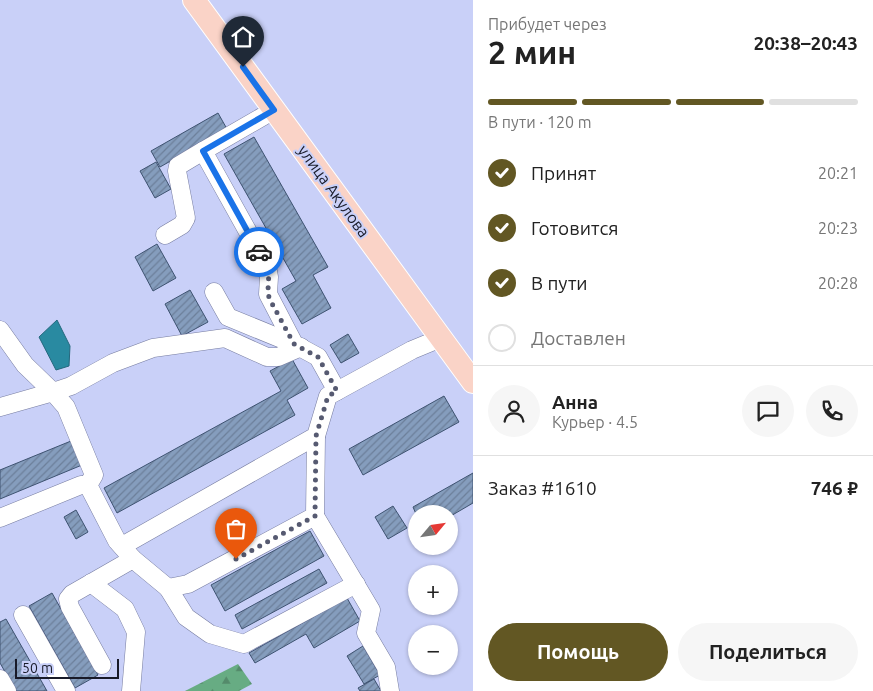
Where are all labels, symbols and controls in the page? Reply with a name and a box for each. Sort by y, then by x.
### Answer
text: Прибудет через [488,15,607,33]
pin [222,16,264,67]
icon: home [229,23,257,51]
text: 20:38–20:43 [753,32,858,54]
text: 2 мин [488,34,576,70]
text: В пути · 120 m [488,113,591,131]
street label: улица Акулова [295,141,373,241]
icon: check [488,159,516,187]
text: Принят [531,162,596,184]
text: 20:21 [818,164,858,182]
icon: check [488,214,516,242]
text: Готовится [531,217,618,239]
text: 20:23 [818,219,858,237]
courier [234,227,284,277]
icon: car [245,238,273,266]
icon: check [488,269,516,297]
text: В пути [531,272,588,294]
text: 20:28 [818,274,858,292]
text: Доставлен [531,327,626,349]
button: person [488,385,540,437]
button: chat [742,385,794,437]
button: phone [806,385,858,437]
text: Анна [552,391,598,413]
text: Курьер · 4.5 [552,413,638,431]
text: Заказ #1610 [488,477,597,499]
text: 746 ₽ [811,477,858,499]
north arrow [408,505,458,555]
map controls [408,505,458,675]
pin [215,508,257,559]
icon: bag [222,515,250,543]
button: + [408,565,458,615]
button: Помощь [488,623,668,681]
button: Поделиться [678,623,858,681]
button: − [408,625,458,675]
scale bar [15,656,119,679]
text: 50 m [22,660,53,676]

